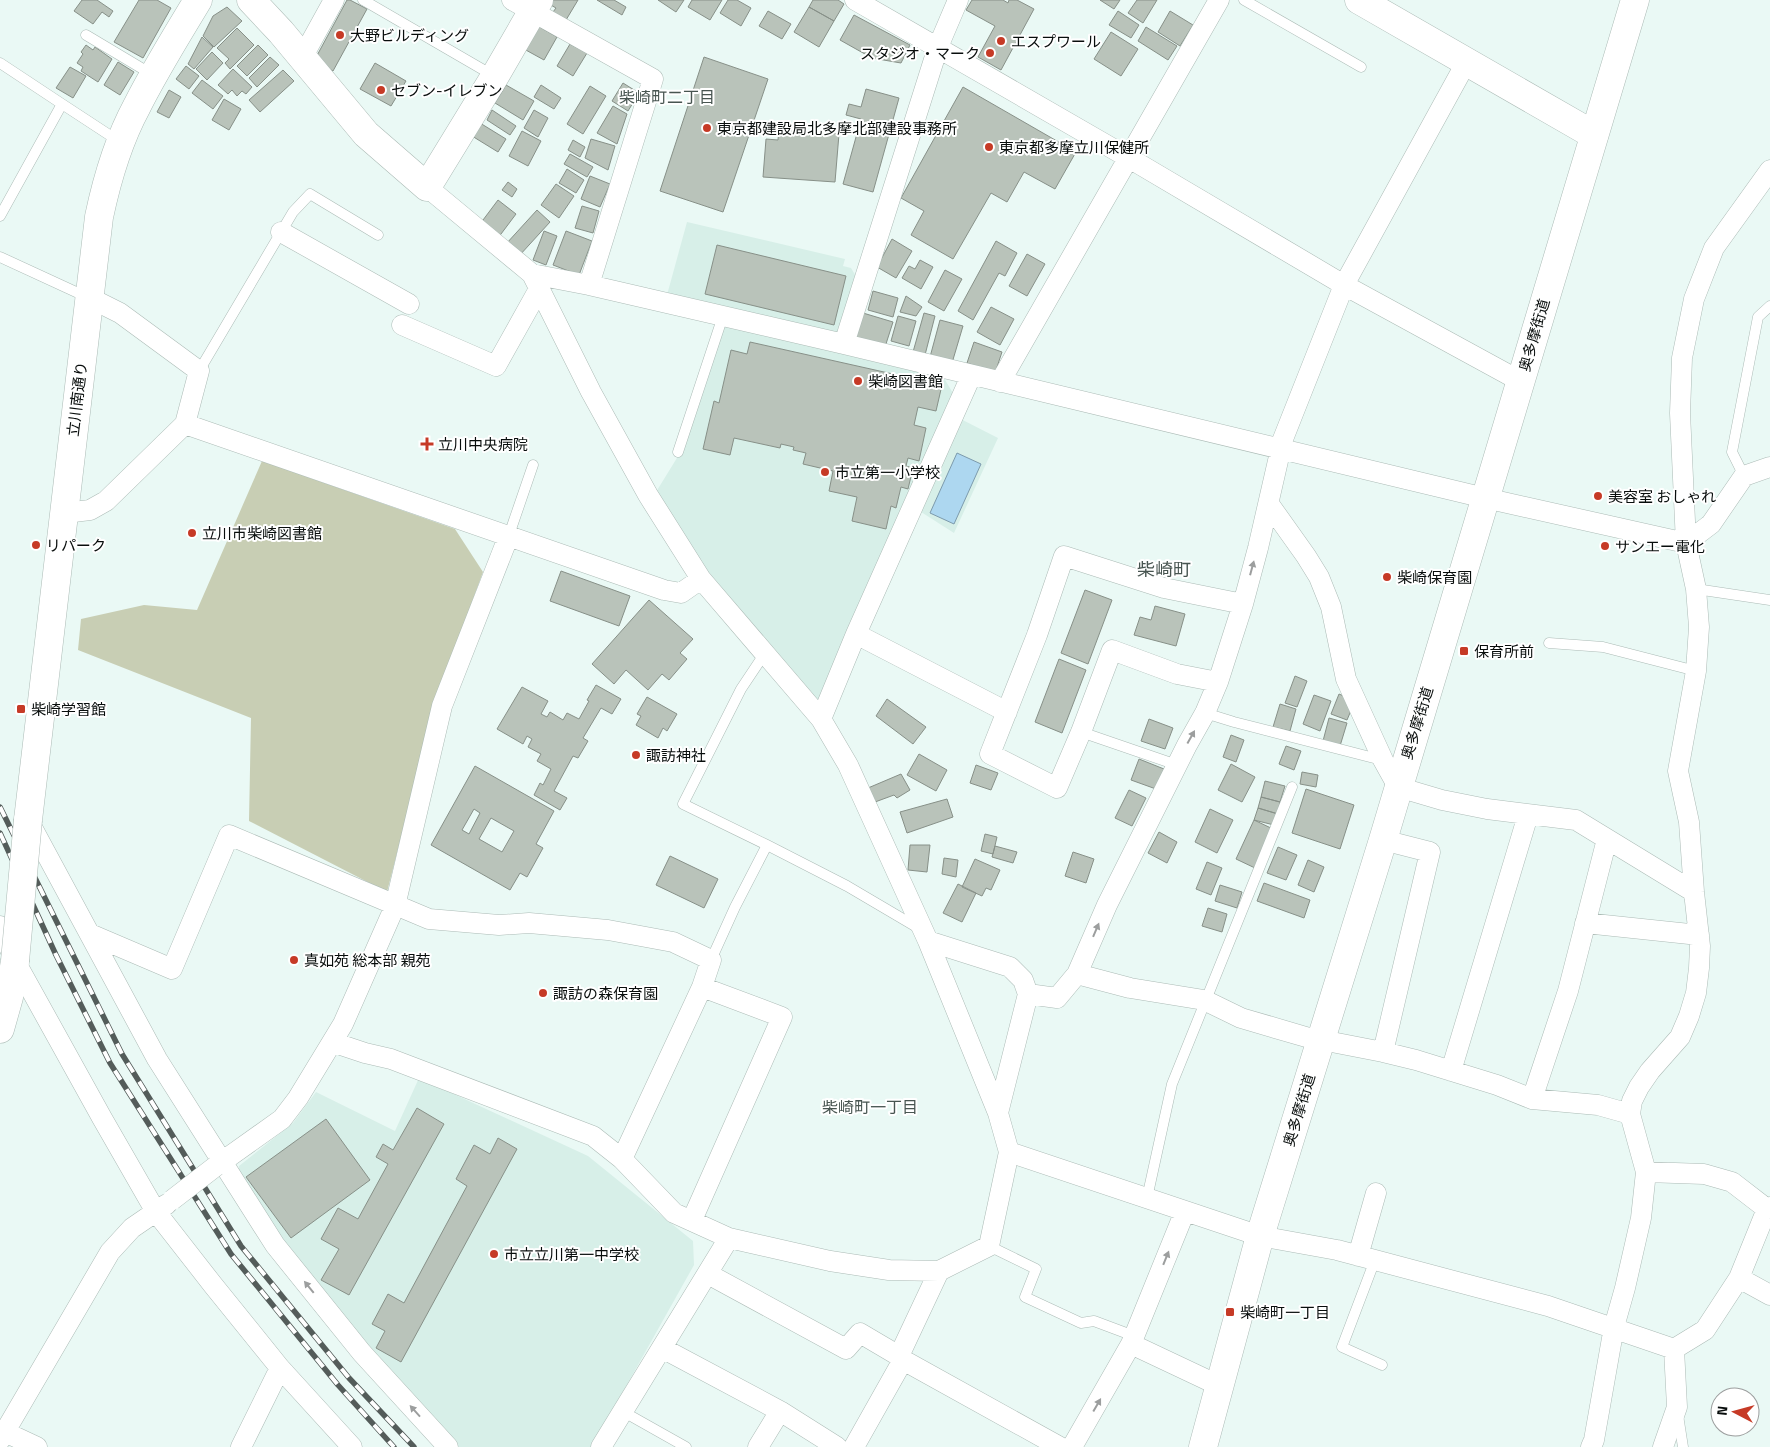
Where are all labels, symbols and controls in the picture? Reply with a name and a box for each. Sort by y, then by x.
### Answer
place label: 大野ビルディング [350,24,469,47]
marker: 大野ビルディング [334,29,346,41]
place label: エスプワール [1011,30,1101,53]
marker: エスプワール [995,35,1007,47]
place label: スタジオ・マーク [860,42,980,65]
marker: スタジオ・マーク [984,47,996,59]
place label: セブン-イレブン [391,79,503,102]
marker: セブン-イレブン [375,84,387,96]
district label: 柴崎町二丁目 [619,85,715,109]
place label: 東京都建設局北多摩北部建設事務所 [717,117,957,140]
marker: 東京都建設局北多摩北部建設事務所 [701,122,713,134]
place label: 東京都多摩立川保健所 [999,136,1149,159]
marker: 東京都多摩立川保健所 [983,141,995,153]
street label: 奥多摩街道 [1513,296,1555,374]
street label: 立川南通り [61,360,93,438]
place label: 柴崎図書館 [868,370,943,393]
marker: 柴崎図書館 [852,375,864,387]
place label: 立川中央病院 [438,433,528,456]
marker: 立川中央病院 [420,437,434,451]
place label: 市立第一小学校 [835,461,940,484]
marker: 市立第一小学校 [819,466,831,478]
place label: 美容室 おしゃれ [1608,485,1716,508]
marker: 美容室 おしゃれ [1592,490,1604,502]
place label: 立川市柴崎図書館 [202,522,322,545]
marker: 立川市柴崎図書館 [186,527,198,539]
place label: リパーク [46,534,106,557]
place label: サンエー電化 [1615,535,1705,558]
marker: リパーク [30,539,42,551]
marker: サンエー電化 [1599,540,1611,552]
district label: 柴崎町 [1137,556,1191,583]
one-way arrow [1249,561,1257,576]
place label: 柴崎保育園 [1397,566,1472,589]
marker: 柴崎保育園 [1381,571,1393,583]
place label: 保育所前 [1474,640,1534,663]
marker: 保育所前 [1458,645,1470,657]
street label: 奥多摩街道 [1395,684,1439,762]
place label: 柴崎学習館 [31,698,106,721]
marker: 柴崎学習館 [15,703,27,715]
one-way arrow [1187,730,1196,743]
place label: 諏訪神社 [646,744,706,767]
marker: 諏訪神社 [630,749,642,761]
one-way arrow [1093,923,1101,937]
place label: 真如苑 総本部 親苑 [304,949,431,972]
marker: 真如苑 総本部 親苑 [288,954,300,966]
place label: 諏訪の森保育園 [553,982,658,1005]
marker: 諏訪の森保育園 [537,987,549,999]
street label: 奥多摩街道 [1277,1071,1321,1149]
district label: 柴崎町一丁目 [822,1095,918,1119]
place label: 市立立川第一中学校 [504,1243,639,1266]
marker: 市立立川第一中学校 [488,1248,500,1260]
one-way arrow [1162,1251,1170,1265]
one-way arrow [304,1281,315,1294]
place label: 柴崎町一丁目 [1240,1301,1330,1324]
marker: 柴崎町一丁目 [1224,1306,1236,1318]
north arrow [1710,1387,1760,1437]
one-way arrow [1092,1398,1101,1411]
one-way arrow [409,1405,421,1417]
text: N [1711,1405,1733,1417]

